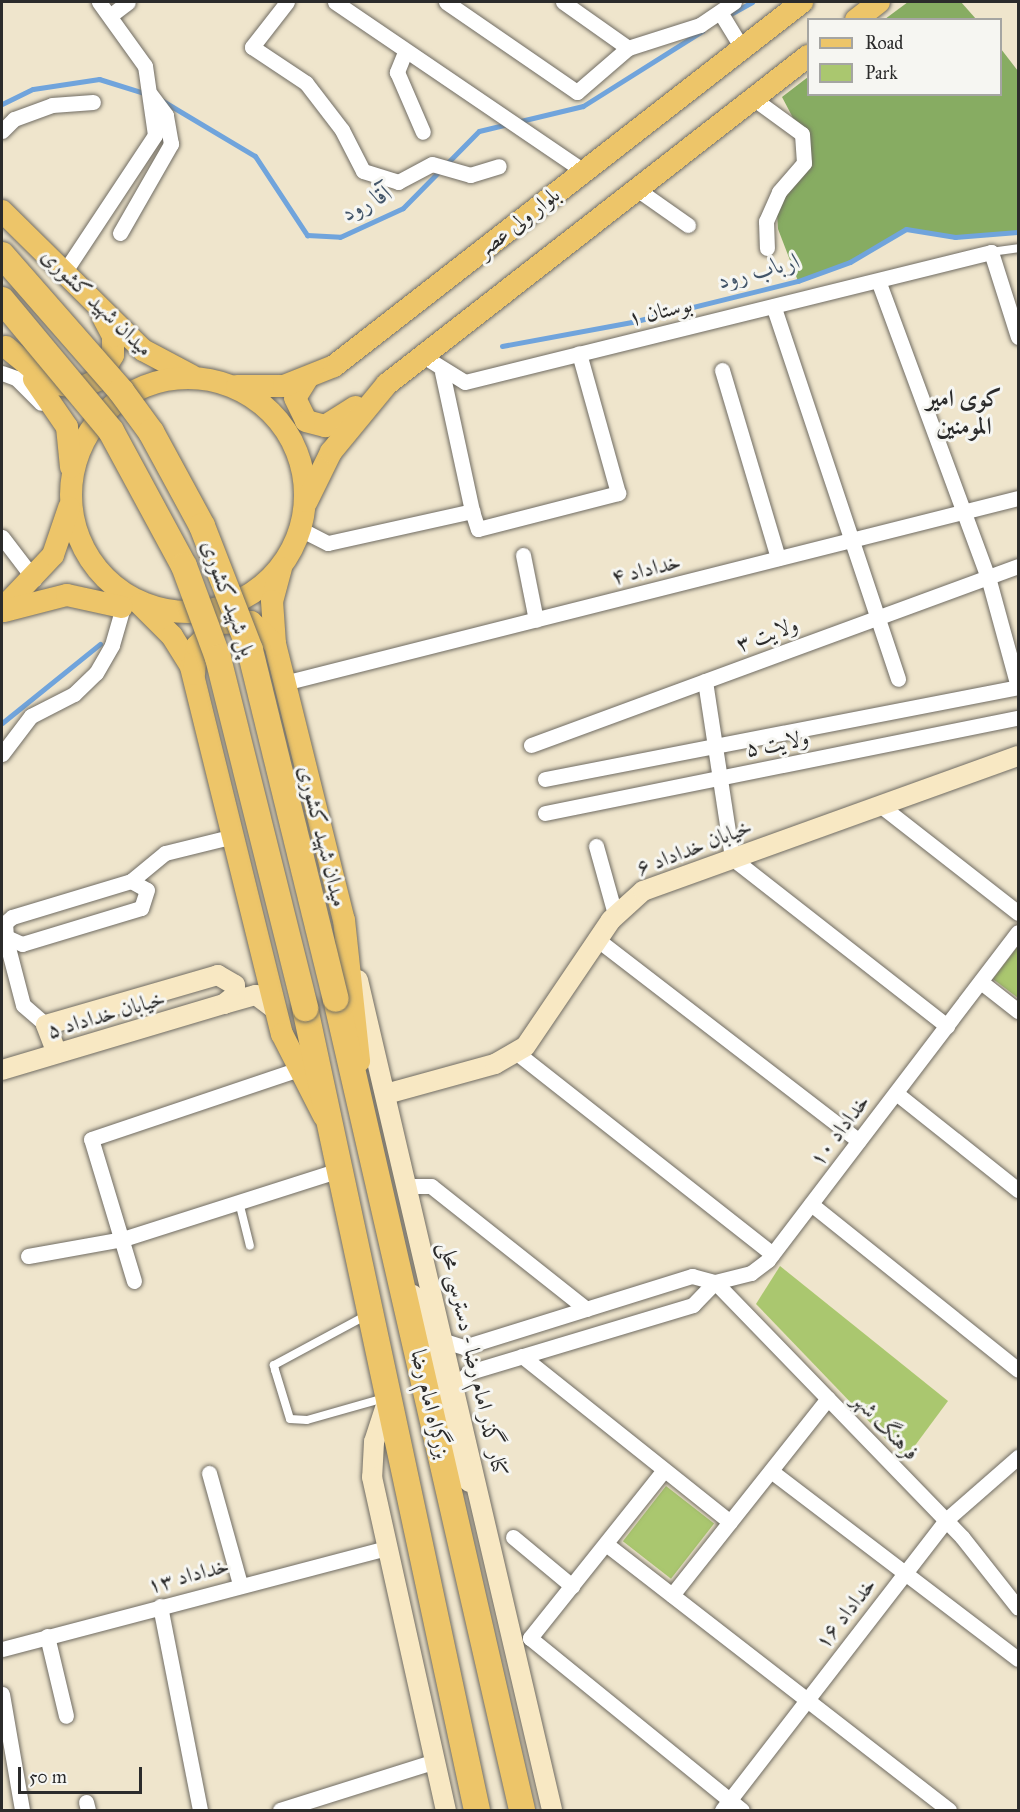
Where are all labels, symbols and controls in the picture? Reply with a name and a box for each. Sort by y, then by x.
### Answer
legend [807,18,1002,96]
text: Road [865,32,903,54]
text: Park [865,62,898,84]
water label: آقا رود [337,178,397,228]
street label: بلوار ولی عصر [471,181,565,263]
street label: میدان شهید کشوری [36,242,158,362]
water label: ارباب رود [715,246,803,296]
street label: بوستان ۱ [625,291,695,331]
district label: کوی امیر المومنین [926,385,1002,441]
street label: پل شهید کشوری [196,536,262,660]
street label: خداداد ۴ [609,548,683,590]
street label: ولایت ۳ [732,611,802,657]
street label: ولایت ۵ [743,724,811,762]
street label: میدان شهید کشوری [293,763,353,909]
street label: خیابان خداداد ۶ [632,813,756,881]
street label: خیابان خداداد ۵ [44,984,168,1044]
street label: خداداد ۱۰ [803,1089,875,1171]
street label: کنار گذر امام رضا - دسترسی محلی [434,1239,514,1479]
street label: بزرگراه امام رضا [406,1347,456,1461]
street label: فرهنگ شهر [847,1387,925,1465]
street label: خداداد ۱۳ [144,1551,232,1599]
street label: خداداد ۱۶ [809,1572,881,1654]
scale bar [21,1755,146,1793]
text: 50 m [29,1766,67,1788]

